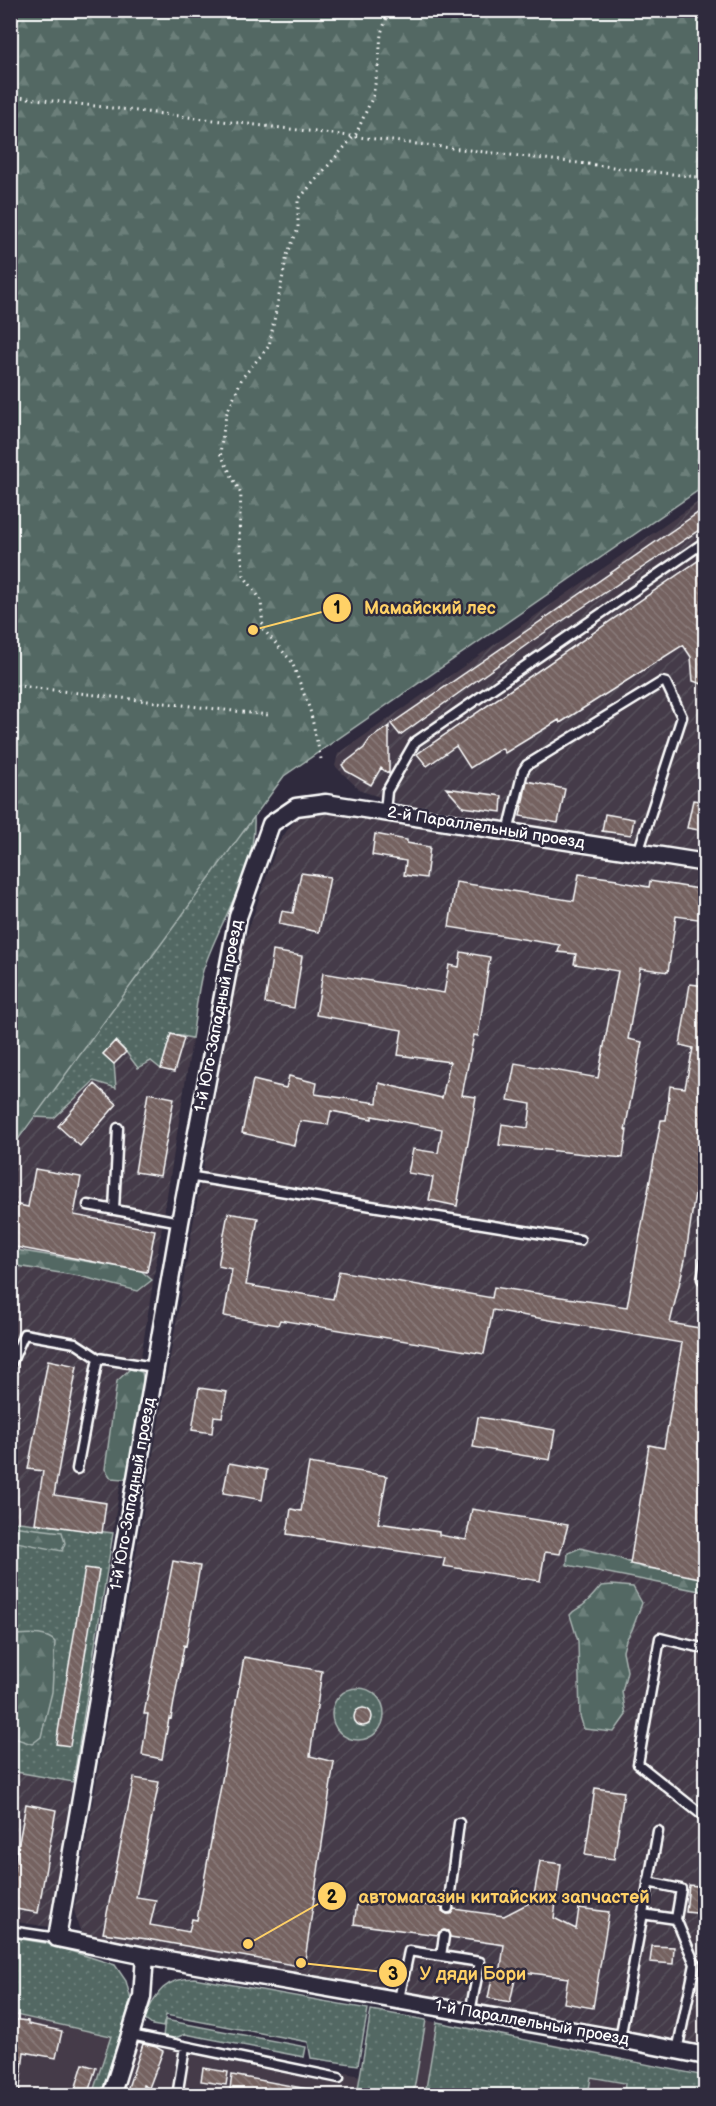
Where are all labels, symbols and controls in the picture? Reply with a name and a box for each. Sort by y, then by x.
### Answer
callout: Мамайский лес [322,590,507,626]
text: 1 [333,598,341,619]
text: Мамайский лес [364,598,496,619]
street label: 2-й Параллельный проезд [386,803,586,853]
street label: 1-й Юго-Западный проезд [191,918,247,1114]
street label: 1-й Юго-Западный проезд [107,1396,159,1592]
callout: автомагазин китайских запчастей [317,1878,662,1914]
text: 2 [327,1887,338,1908]
text: автомагазин китайских запчастей [358,1887,650,1908]
callout: У дяди Бори [378,1955,539,1991]
text: 3 [388,1964,398,1985]
text: У дяди Бори [420,1964,526,1985]
street label: 1-й Параллельный проезд [434,1997,631,2049]

